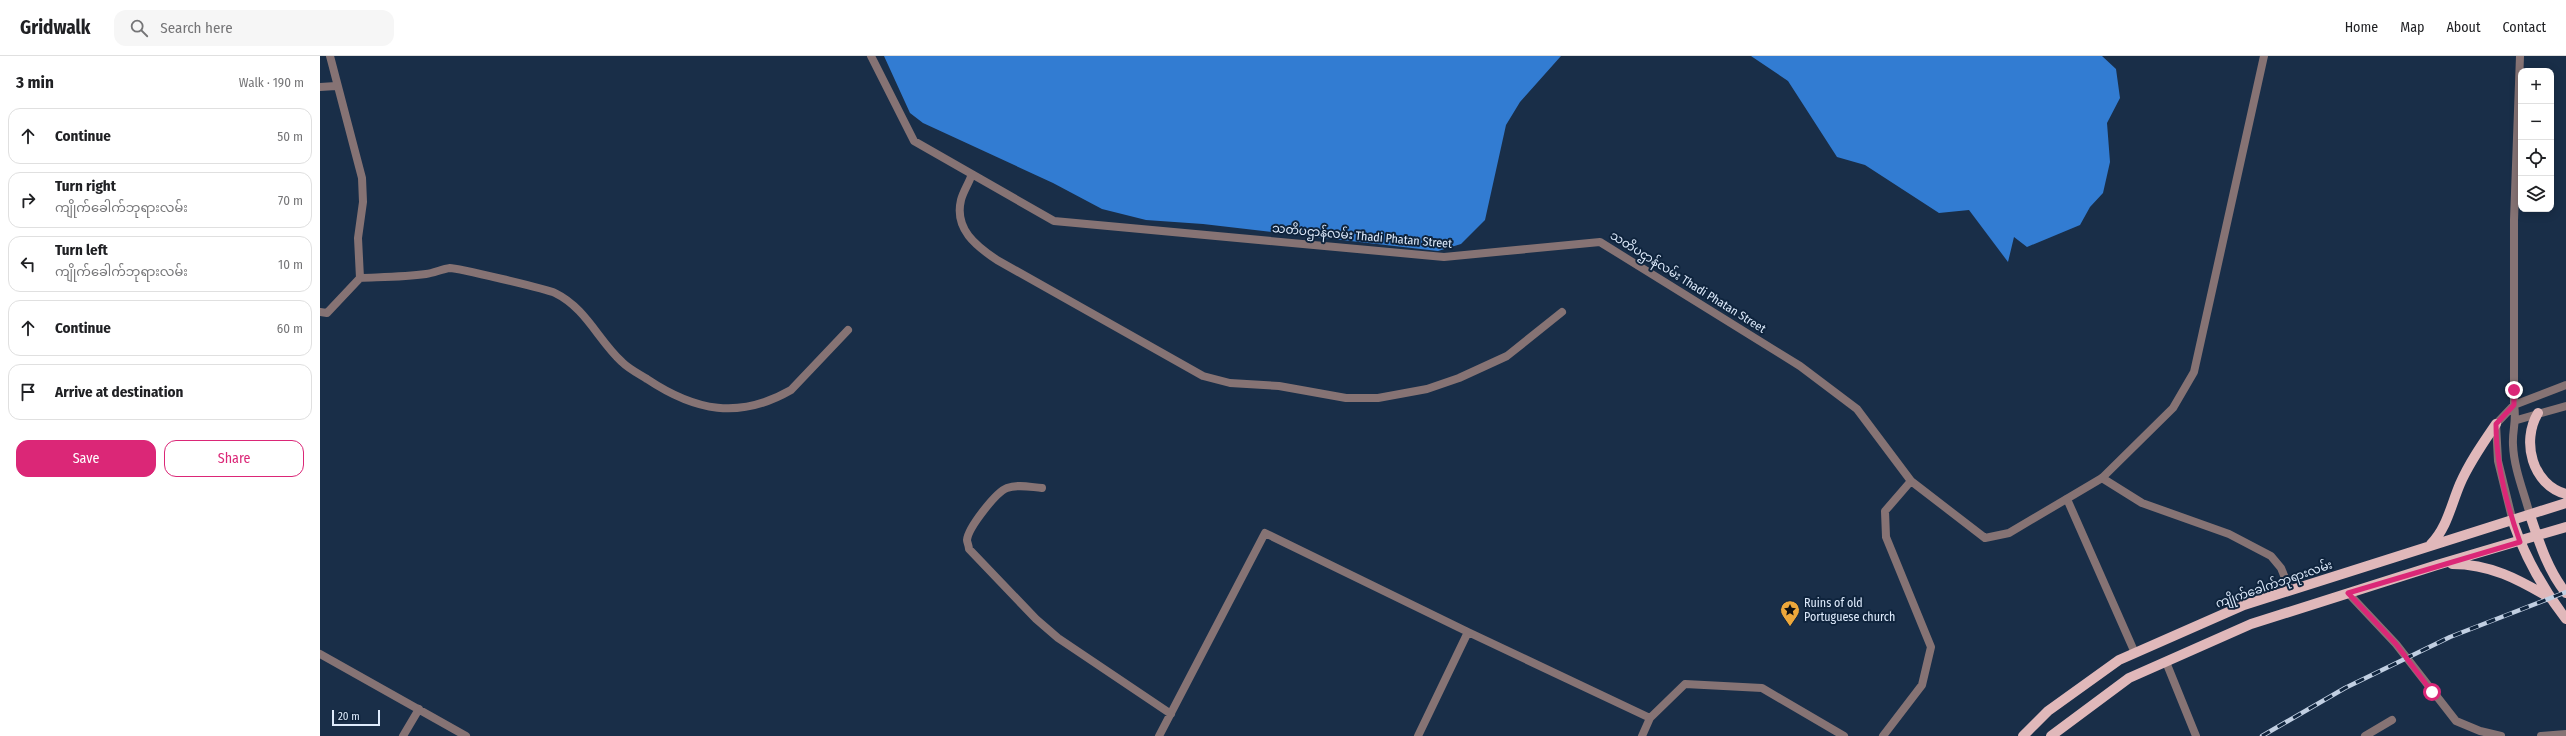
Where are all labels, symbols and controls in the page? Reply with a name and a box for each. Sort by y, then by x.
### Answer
search box [114,10,394,46]
text: Gridwalk [20,16,90,39]
icon: search [128,17,150,39]
text: Search here [160,19,233,37]
text: Home [2345,19,2378,36]
text: Map [2400,19,2424,36]
text: About [2446,19,2481,36]
text: Contact [2503,19,2546,36]
map controls [2518,68,2554,212]
button: + [2518,68,2554,104]
text: 3 min [16,72,54,93]
text: Walk · 190 m [239,75,304,90]
button: − [2518,104,2554,140]
icon: ahead [17,125,39,147]
text: Continue [55,127,111,145]
text: 50 m [277,129,303,144]
button: locate [2518,140,2554,176]
button: layers [2518,176,2554,212]
text: Turn right [55,177,116,195]
icon: right [17,189,39,211]
text: 70 m [278,193,303,208]
text: ကျိုက်ခေါက်ဘုရားလမ်း [55,200,188,215]
street label: သတိပဌာန်လမ်း Thadi Phatan Street [1271,219,1453,254]
street label: သတိပဌာန်လမ်း Thadi Phatan Street [1606,227,1769,338]
text: Turn left [55,241,108,259]
icon: left [17,253,39,275]
text: 10 m [278,257,303,272]
text: ကျိုက်ခေါက်ဘုရားလမ်း [55,264,188,279]
icon: ahead [17,317,39,339]
text: Continue [55,319,111,337]
text: 60 m [277,321,303,336]
icon: arrive [17,381,39,403]
route end [2505,381,2523,399]
text: Arrive at destination [55,383,183,401]
button: Save [16,440,156,477]
button: Share [164,440,304,477]
street label: ကျိုက်ခေါက်ဘုရားလမ်း [2213,556,2335,613]
place label: Ruins of old Portuguese church [1804,596,1895,624]
place icon: Ruins of old Portuguese church [1779,599,1801,627]
route start [2423,683,2441,701]
scale bar [332,708,380,727]
text: 20 m [338,710,360,723]

